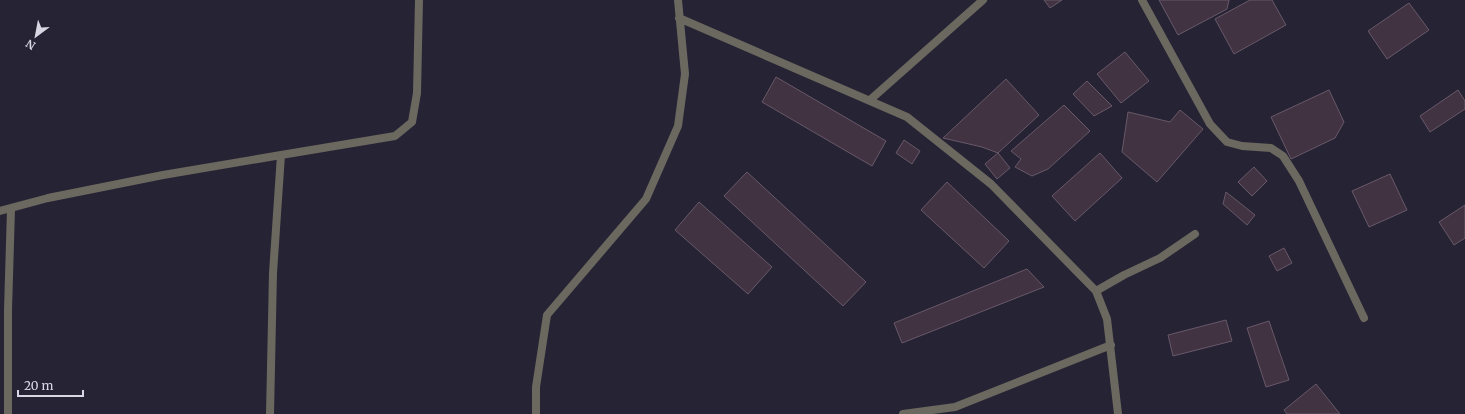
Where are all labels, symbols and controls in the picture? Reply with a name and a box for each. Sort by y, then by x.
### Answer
north arrow [16,16,56,56]
text: N [23,36,38,53]
scale bar [18,372,83,398]
text: 20 m [24,378,53,393]

